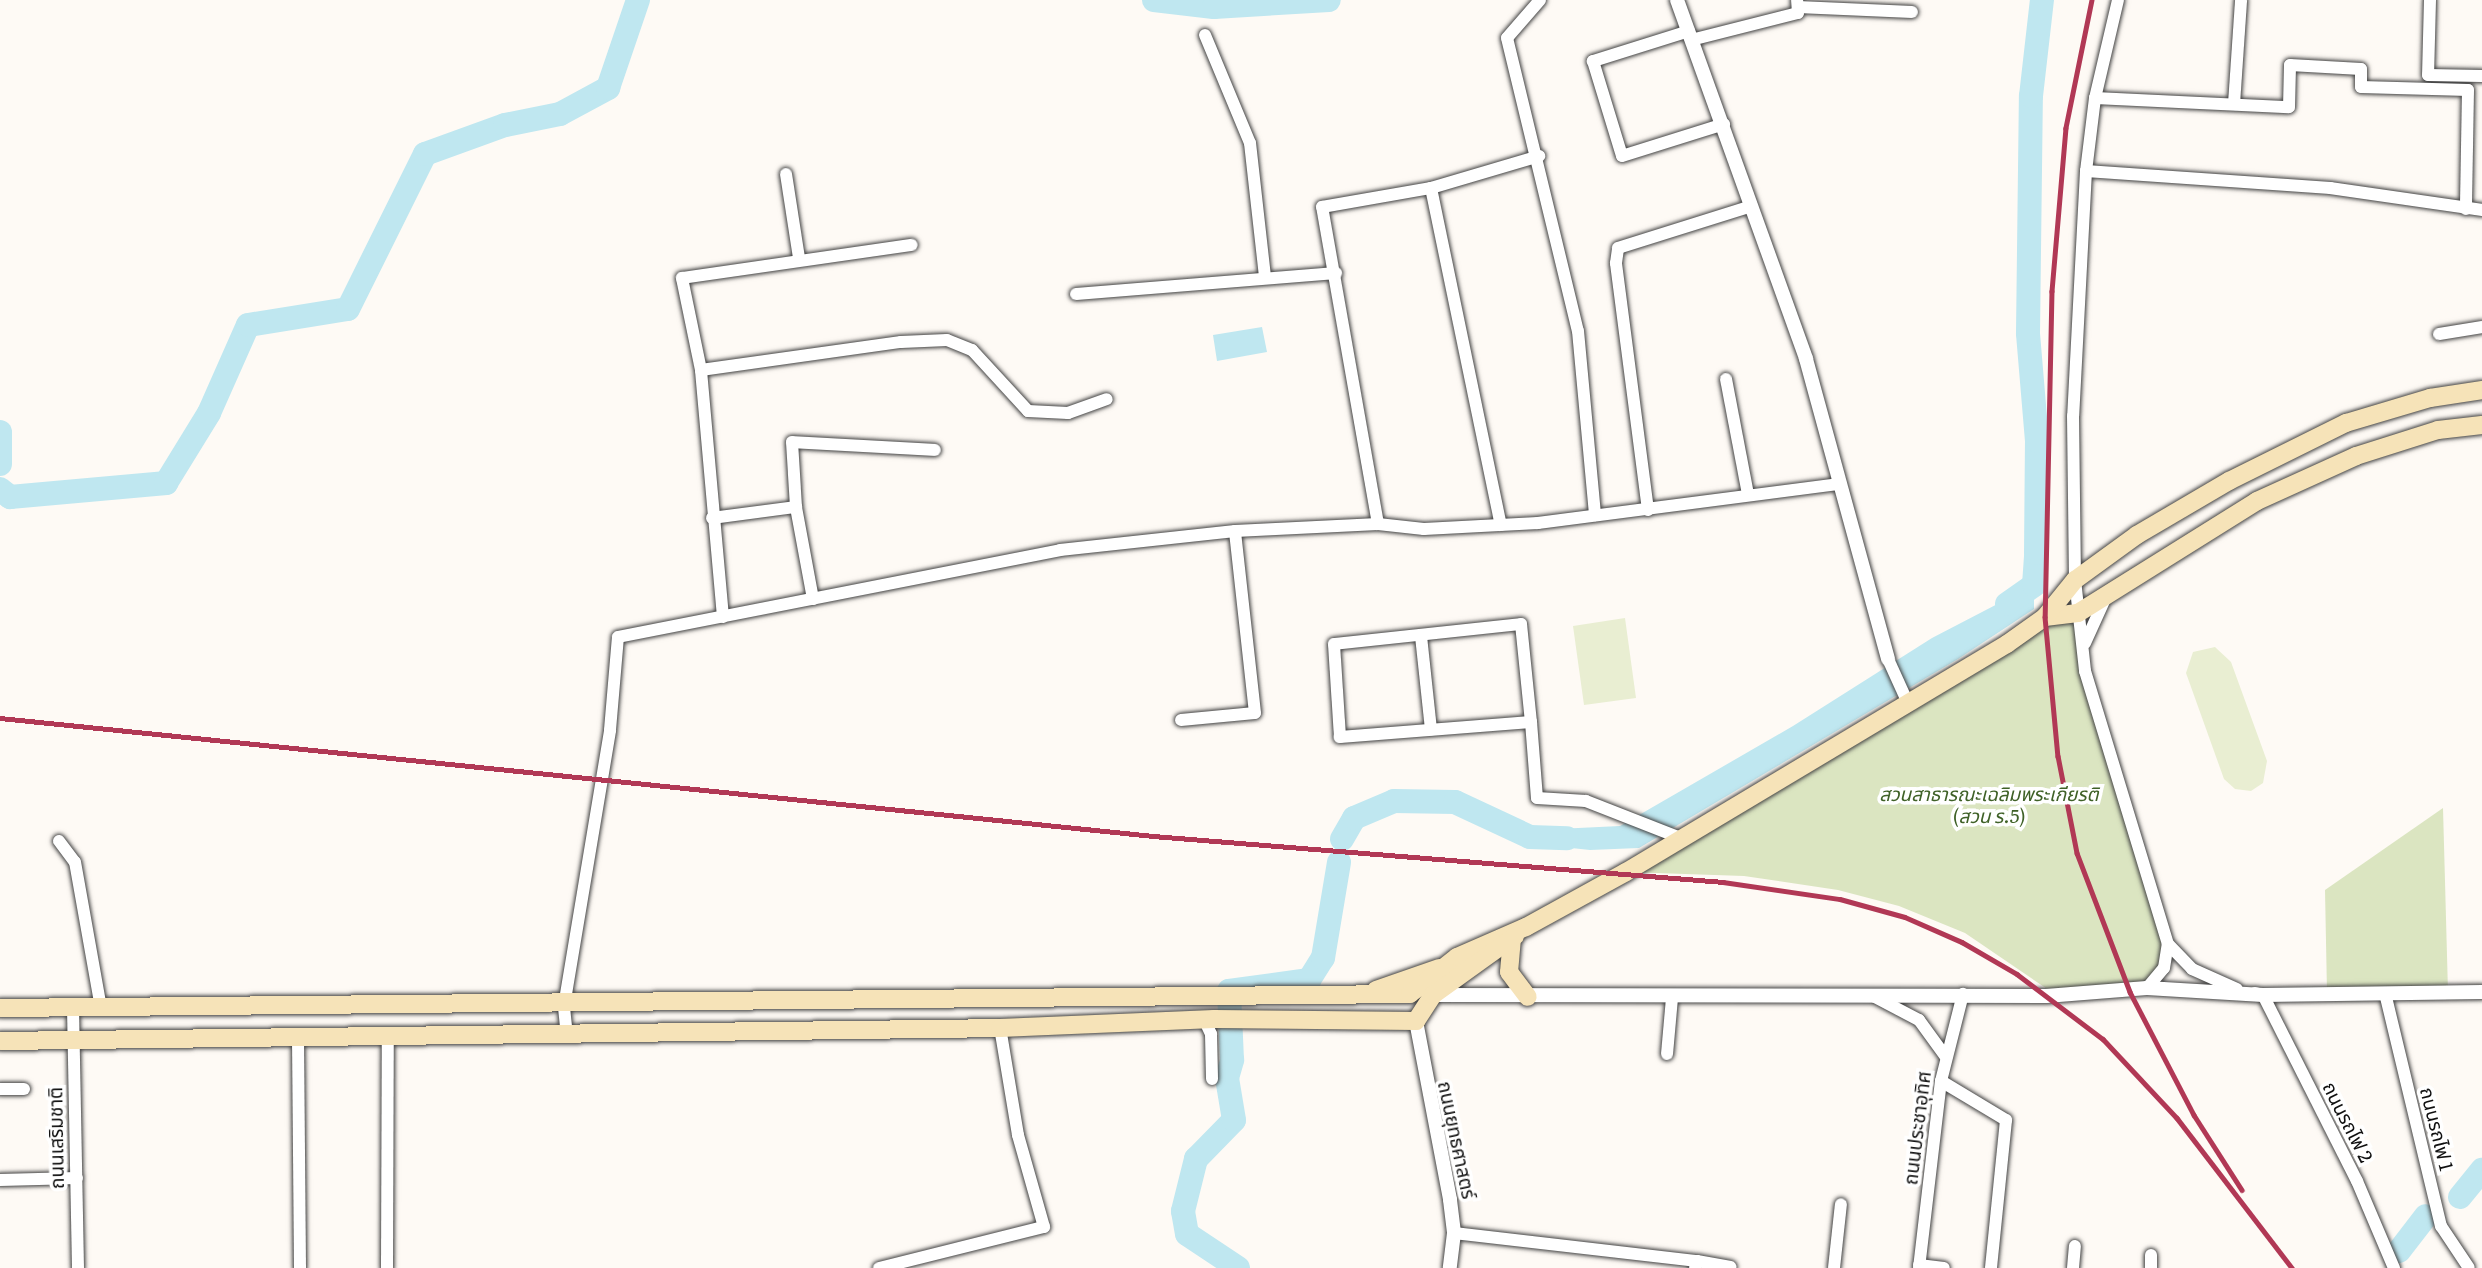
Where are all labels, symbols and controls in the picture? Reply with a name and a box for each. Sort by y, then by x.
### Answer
park label: สวนสาธารณะเฉลิมพระเกียรติ (สวน ร.5) [1879,783,2099,827]
street label: ถนนประชาอุทิศ [1899,1070,1935,1186]
street label: ถนนรถไฟ 2 [2318,1078,2378,1166]
street label: ถนนยุทธศาสตร์ [1433,1079,1481,1201]
street label: ถนนรถไฟ 1 [2416,1085,2458,1173]
street label: ถนนเสริมชาติ [44,1087,68,1189]

